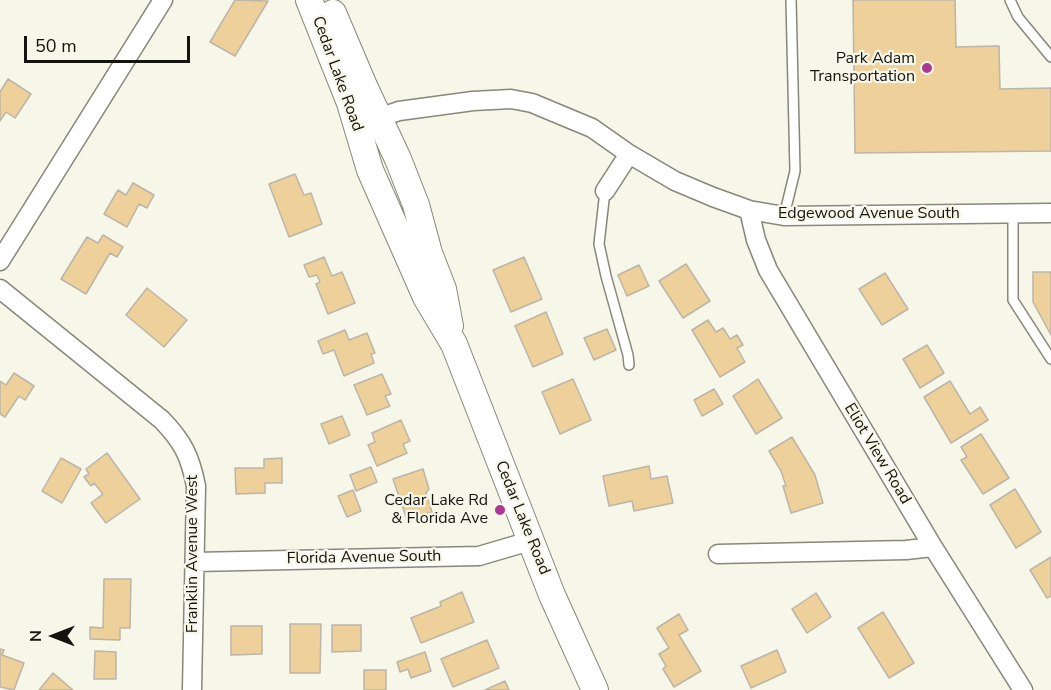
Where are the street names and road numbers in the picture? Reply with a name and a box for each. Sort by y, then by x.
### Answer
street label: Cedar Lake Road [307,14,367,134]
street label: Edgewood Avenue South [778,204,960,224]
street label: Eliot View Road [839,400,915,508]
street label: Cedar Lake Road [490,458,554,578]
street label: Franklin Avenue West [183,475,203,633]
street label: Florida Avenue South [287,547,441,569]

